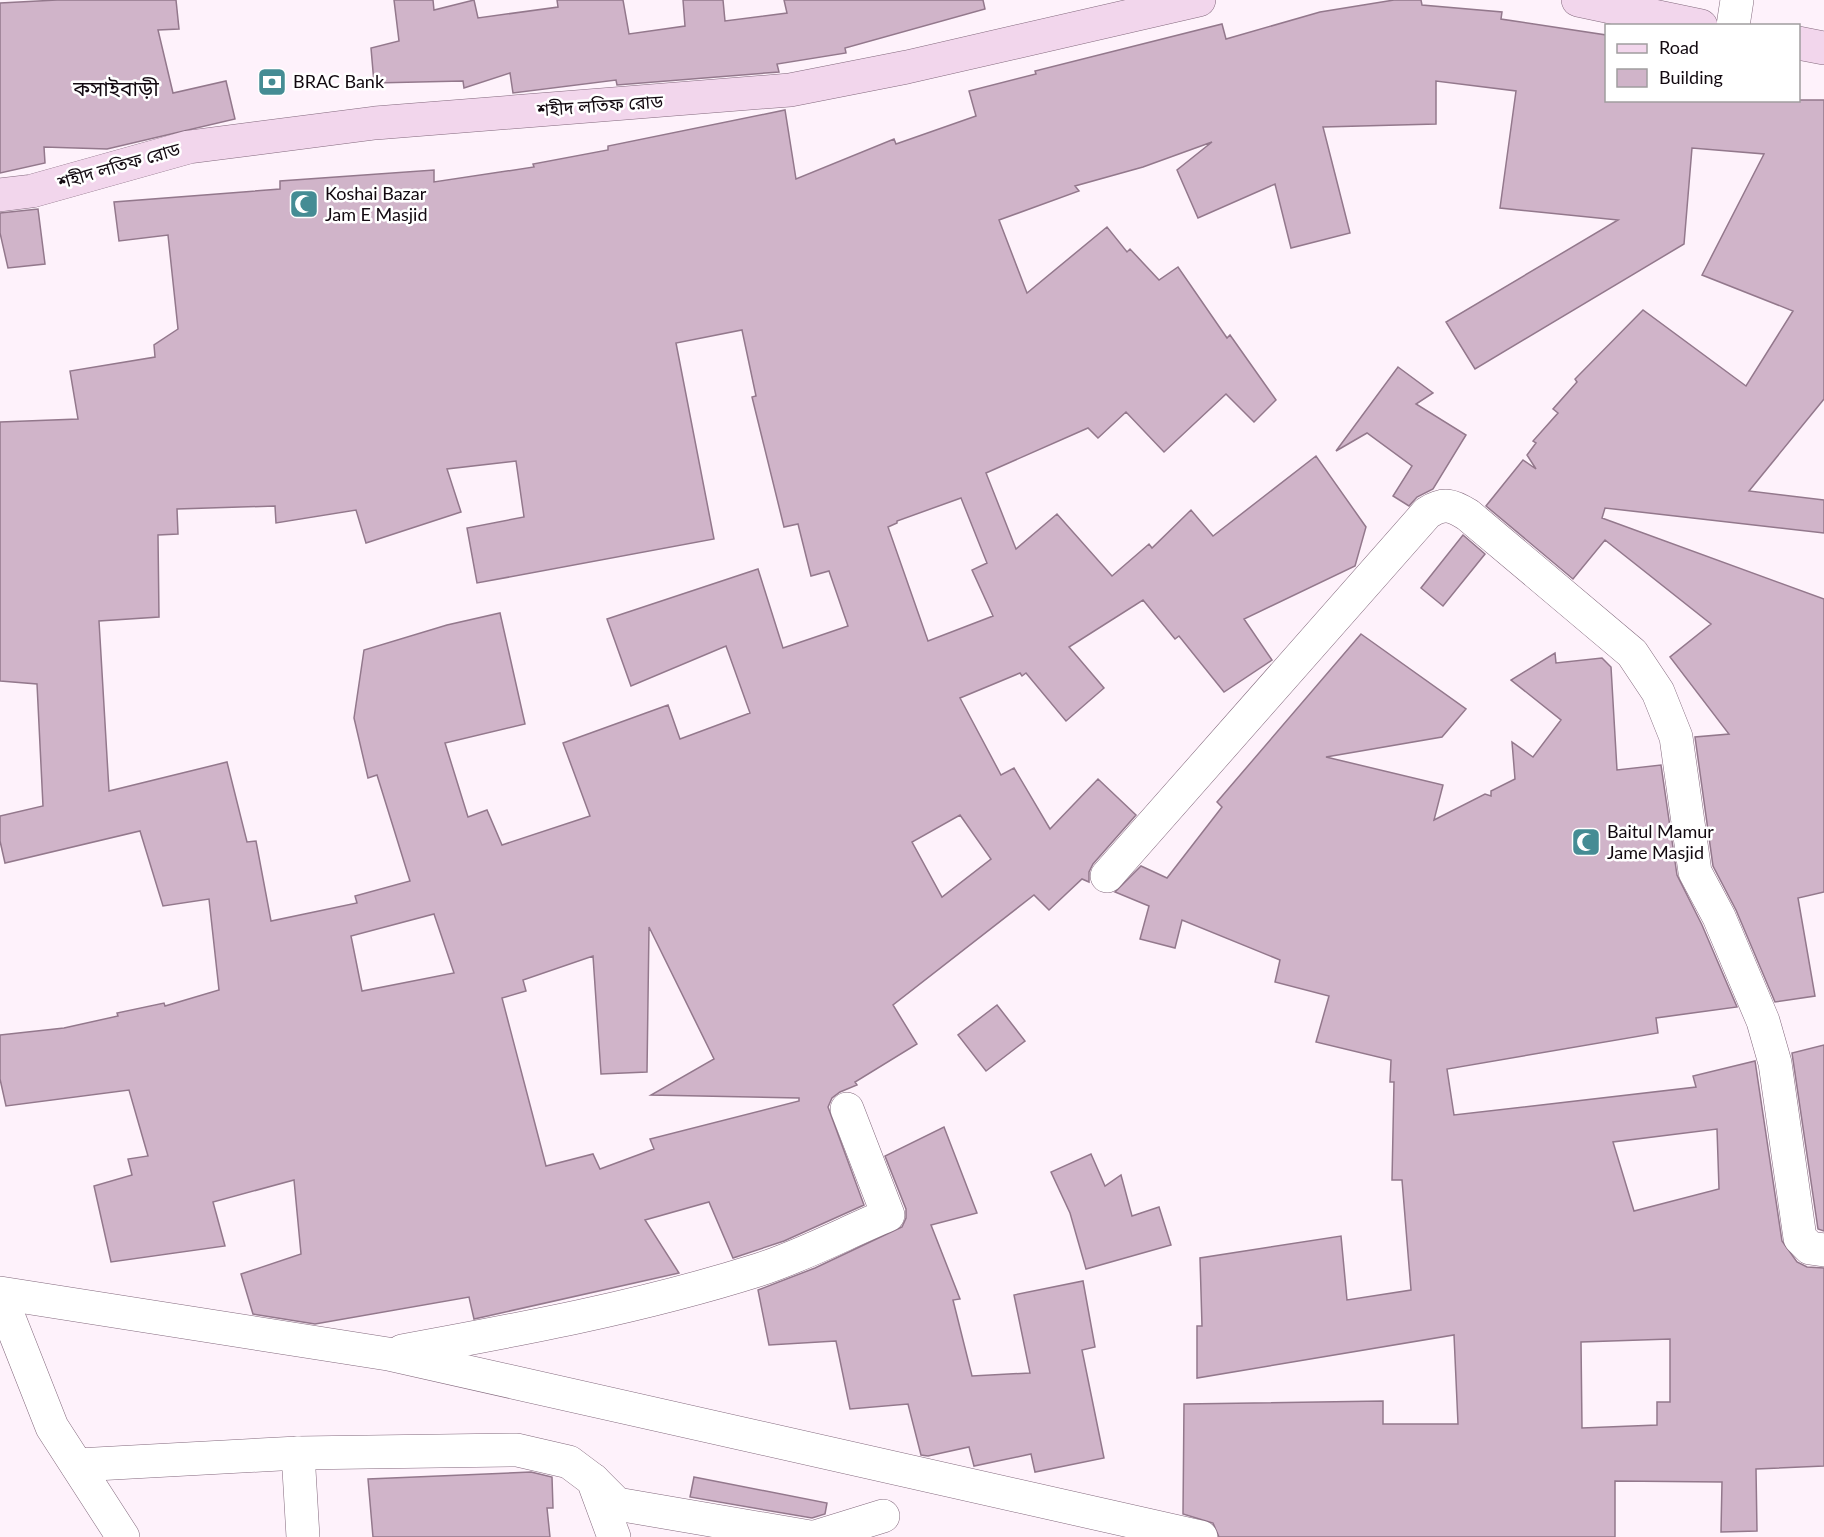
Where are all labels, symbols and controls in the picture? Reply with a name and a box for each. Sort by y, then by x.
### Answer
legend [1605,24,1800,102]
text: Road [1659,36,1699,58]
bank icon: BRAC Bank [256,66,288,98]
text: Building [1659,66,1723,88]
place label: BRAC Bank [293,70,385,92]
district label: কসাইবাড়ী [72,75,159,100]
street label: শহীদ লতিফ রোড [535,90,664,120]
street label: শহীদ লতিফ রোড [54,137,183,193]
place label: Koshai Bazar Jam E Masjid [325,182,428,225]
mosque icon: Koshai Bazar Jam E Masjid [288,188,320,220]
place label: Baitul Mamur Jame Masjid [1607,820,1714,863]
mosque icon: Baitul Mamur Jame Masjid [1570,826,1602,858]

